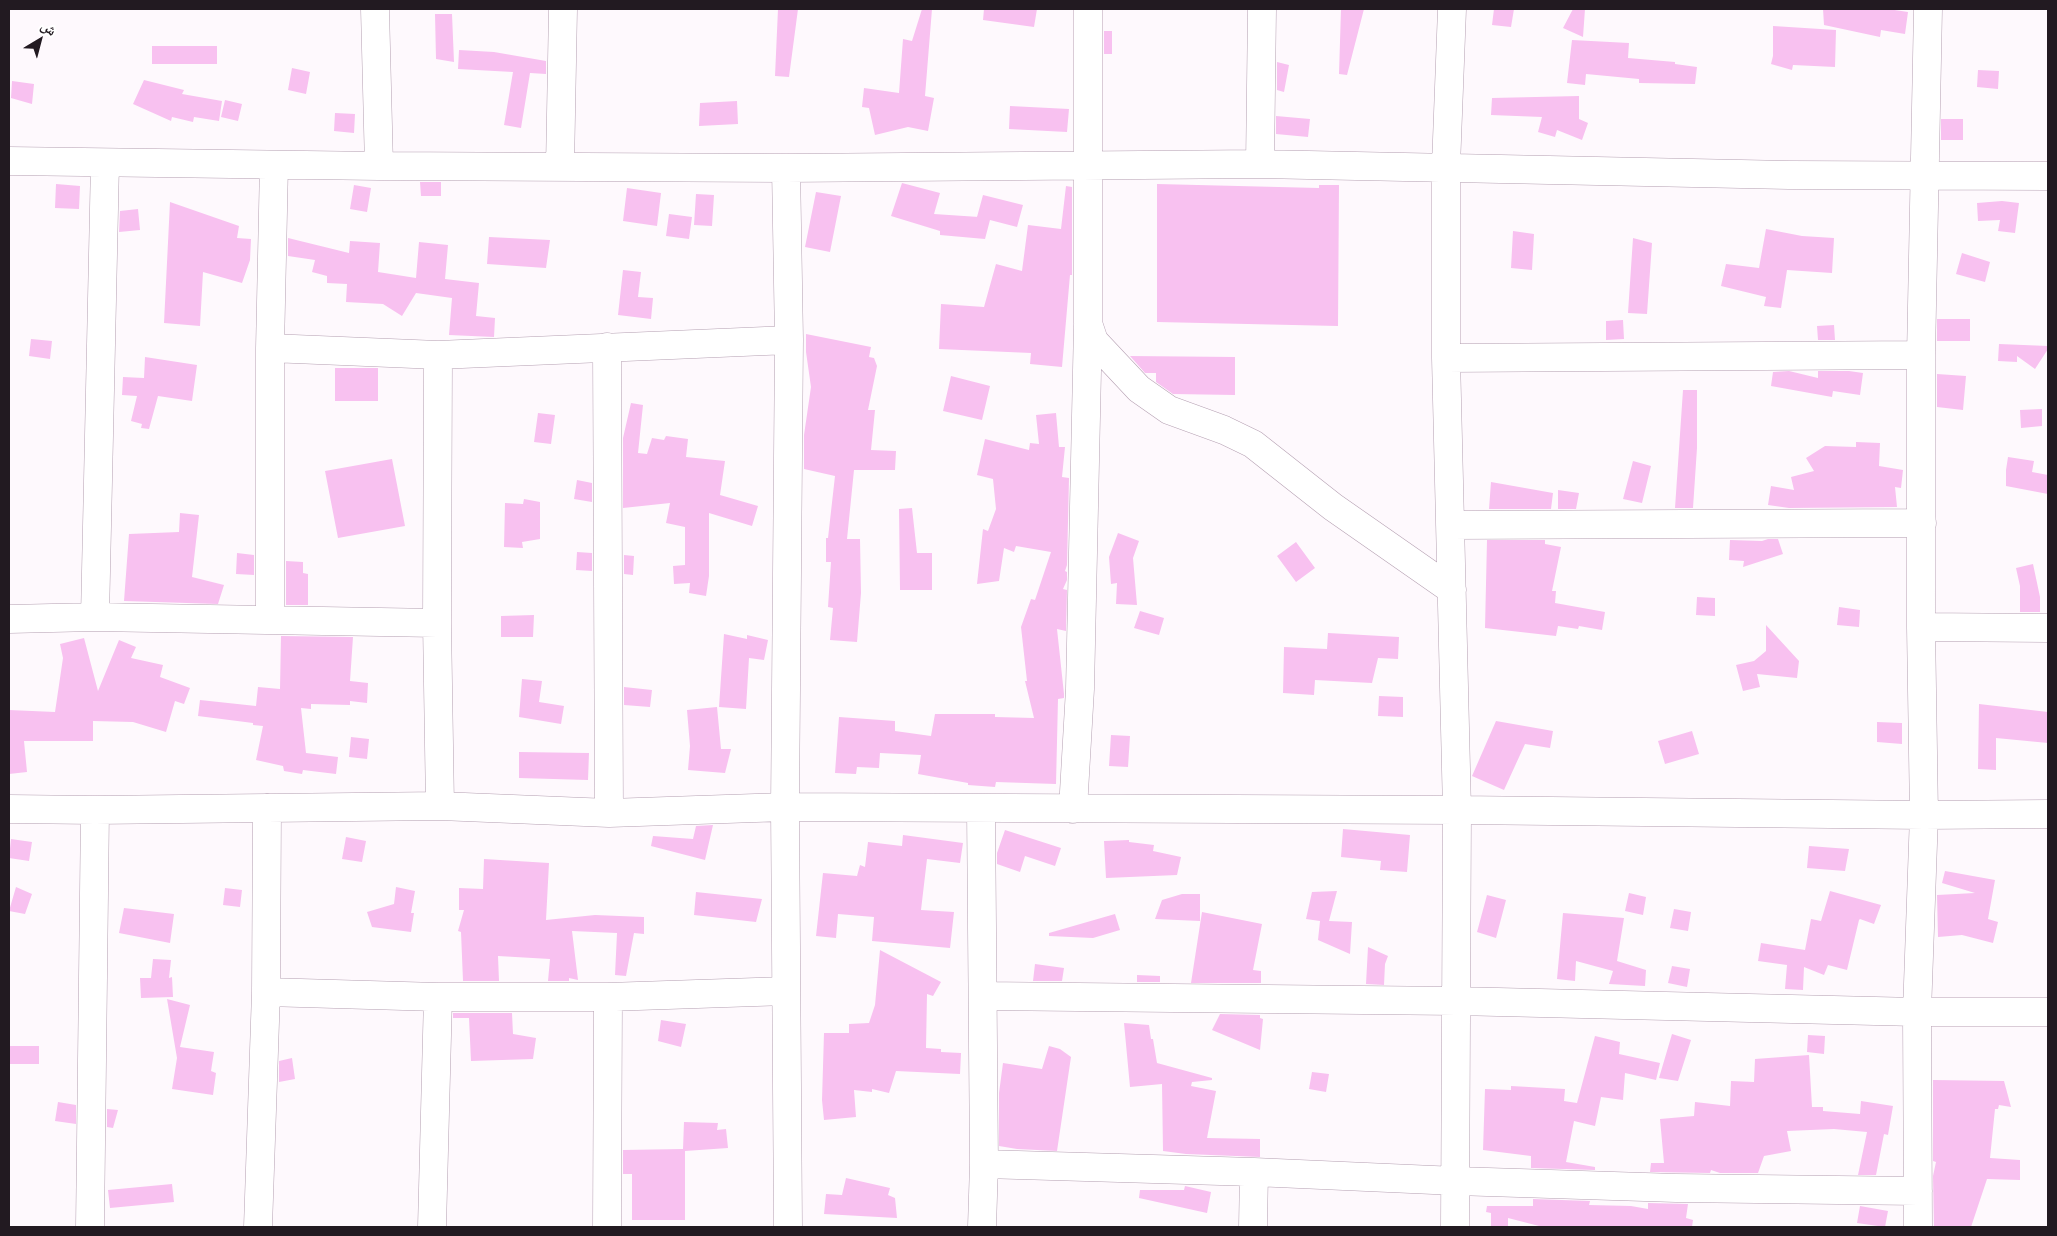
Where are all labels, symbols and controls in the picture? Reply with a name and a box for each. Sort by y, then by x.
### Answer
north arrow [15,15,65,65]
text: ش [38,17,60,39]

